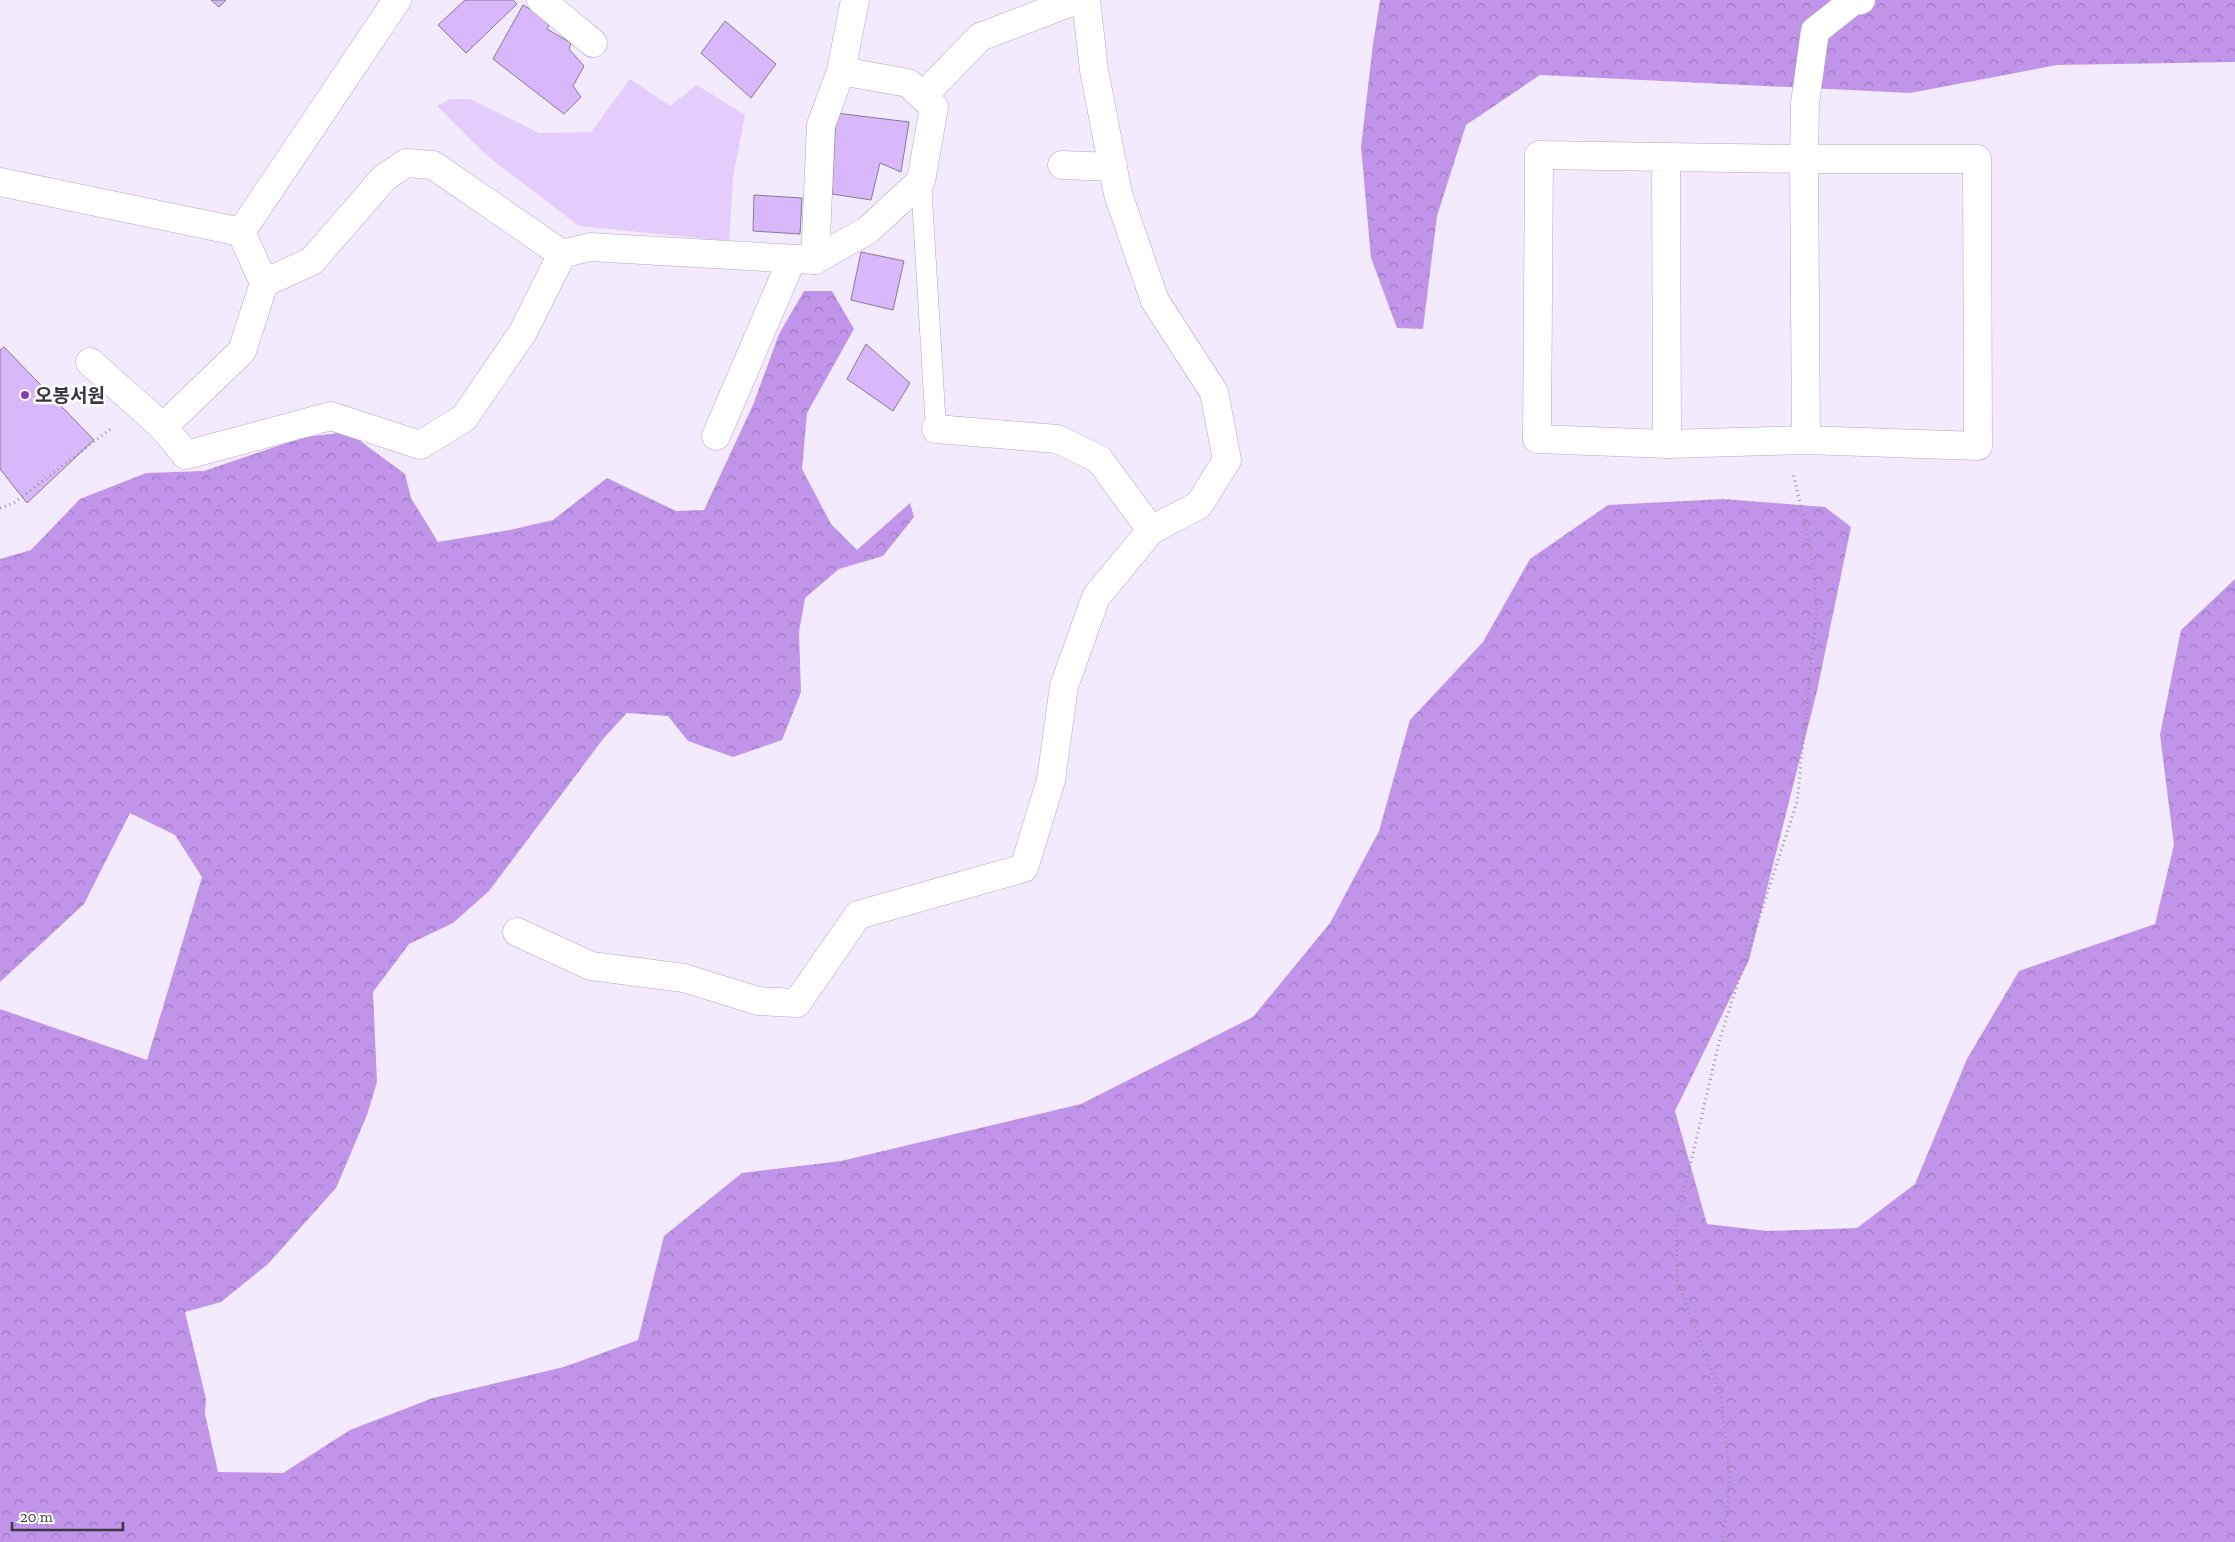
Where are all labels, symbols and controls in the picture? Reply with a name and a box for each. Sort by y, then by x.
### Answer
place label: 오봉서원 [35,384,105,407]
marker: 오봉서원 [19,389,31,401]
scale bar [12,1500,124,1532]
text: 20 m [20,1508,53,1526]

